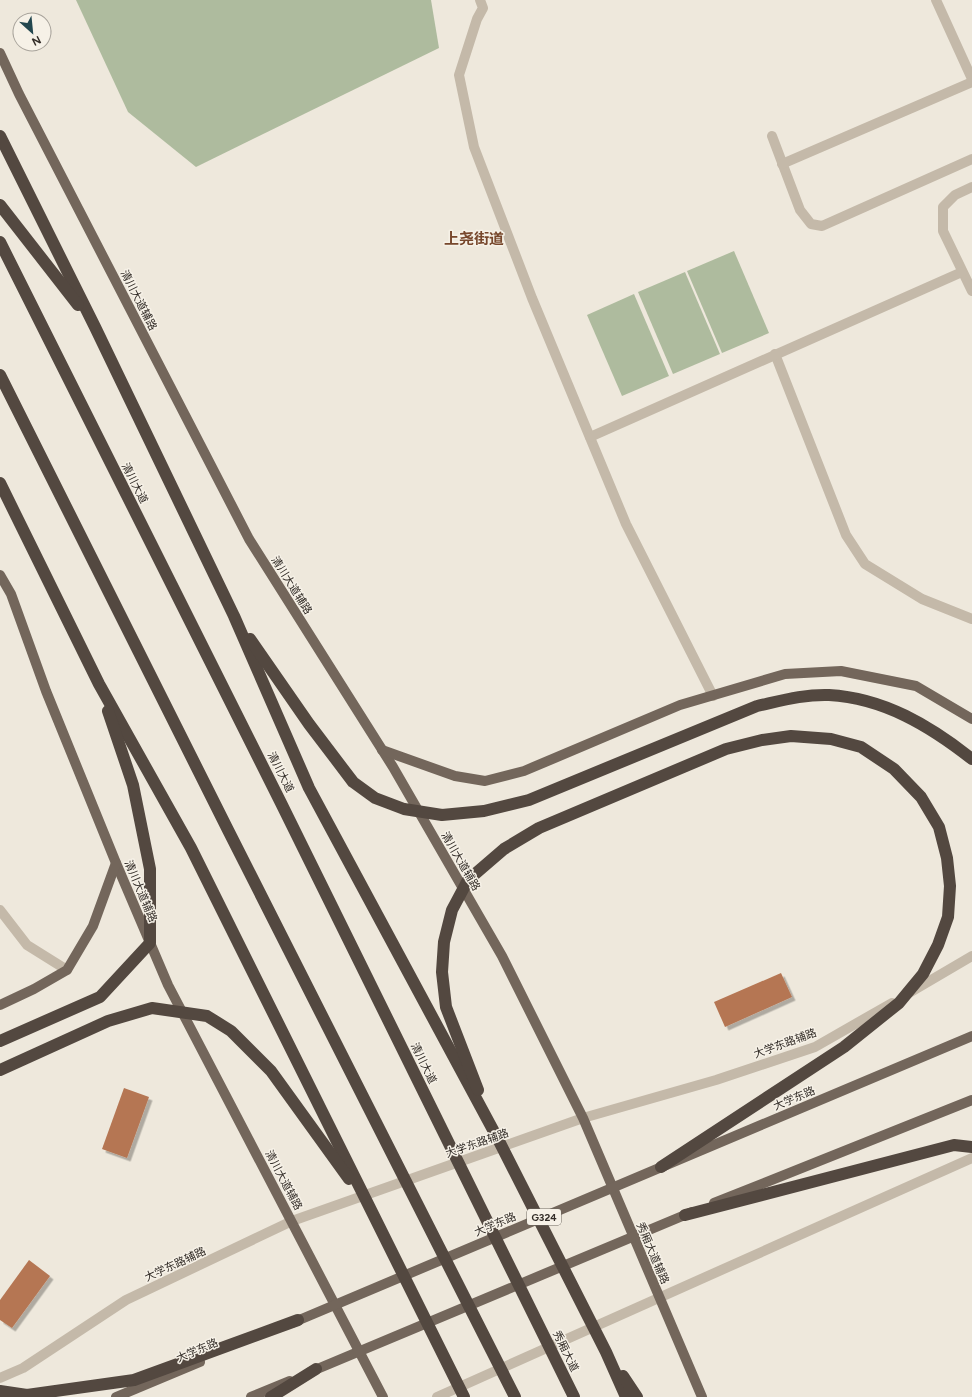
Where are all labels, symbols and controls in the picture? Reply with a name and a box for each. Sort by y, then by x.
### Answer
north arrow [12,12,52,52]
text: N [30,33,43,48]
district label: 上尧街道 [444,230,504,248]
street label: 清川大道辅路 [118,268,159,333]
street label: 清川大道 [119,461,150,506]
street label: 清川大道辅路 [269,554,315,617]
street label: 清川大道 [265,750,296,795]
street label: 清川大道辅路 [438,829,483,893]
street label: 清川大道辅路 [122,858,159,924]
street label: 大学东路辅路 [752,1026,818,1061]
street label: 清川大道 [408,1041,439,1086]
street label: 大学东路 [771,1084,817,1113]
street label: 大学东路辅路 [444,1127,510,1160]
street label: 清川大道辅路 [262,1148,305,1212]
road number: G324 [527,1209,561,1225]
street label: 大学东路 [472,1210,518,1239]
street label: 秀厢大道辅路 [634,1220,671,1286]
street label: 大学东路辅路 [143,1245,208,1284]
street label: 秀厢大道 [550,1329,581,1374]
street label: 大学东路 [174,1336,220,1365]

